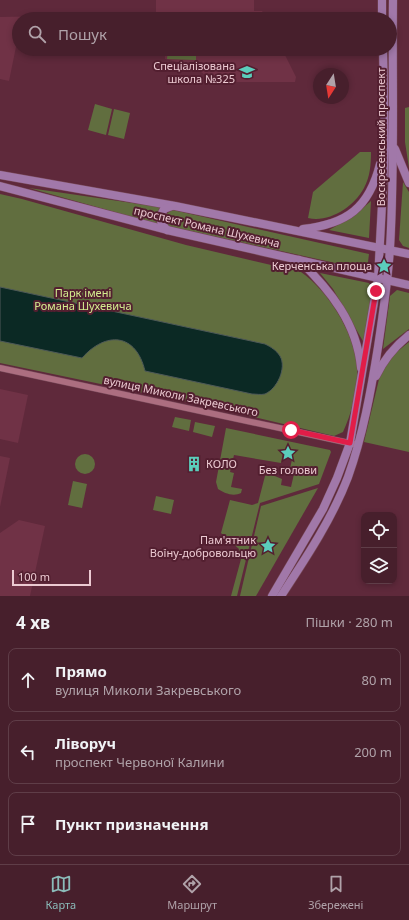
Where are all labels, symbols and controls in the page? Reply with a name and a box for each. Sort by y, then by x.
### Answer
search box [12,12,397,56]
icon: search [26,23,48,45]
text: Пошук [58,24,107,44]
place label: Спеціалізована школа №325 [153,58,235,86]
school or university icon: Спеціалізована школа №325 [238,63,256,81]
north arrow [313,68,349,104]
street label: Воскресенський проспект [373,68,388,206]
street label: проспект Романа Шухевича [133,202,282,251]
place icon: Керченська площа [375,257,393,275]
place label: Керченська площа [272,258,372,273]
route end [367,282,385,300]
park label: Парк імені Романа Шухевича [34,285,132,313]
street label: вулиця Миколи Закревського [102,372,260,419]
route start [282,421,300,439]
place icon: Без голови [279,444,297,462]
building icon: КОЛО [185,455,203,473]
place label: КОЛО [206,456,237,471]
place label: Без голови [259,462,317,477]
map controls [361,512,397,584]
button: locate [361,512,397,548]
place label: Пам'ятник Воїну-добровольцю [150,532,256,560]
place icon: Пам'ятник Воїну-добровольцю [259,537,277,555]
button: layers [361,548,397,584]
scale bar [12,568,91,587]
text: 100 m [18,569,50,584]
text: 4 хв [16,611,50,634]
text: Пішки · 280 m [305,613,393,631]
text: Прямо [55,661,107,681]
icon: ahead [17,669,39,691]
text: 80 m [362,671,392,689]
text: вулиця Миколи Закревського [55,681,241,699]
text: Ліворуч [55,733,116,753]
icon: left [17,741,39,763]
text: 200 m [354,743,392,761]
text: проспект Червоної Калини [55,753,225,771]
icon: arrive [17,813,39,835]
text: Пункт призначення [55,814,209,834]
tab: Карта [46,873,76,912]
tab: Маршрут [167,873,217,912]
tab: Збережені [308,873,363,912]

